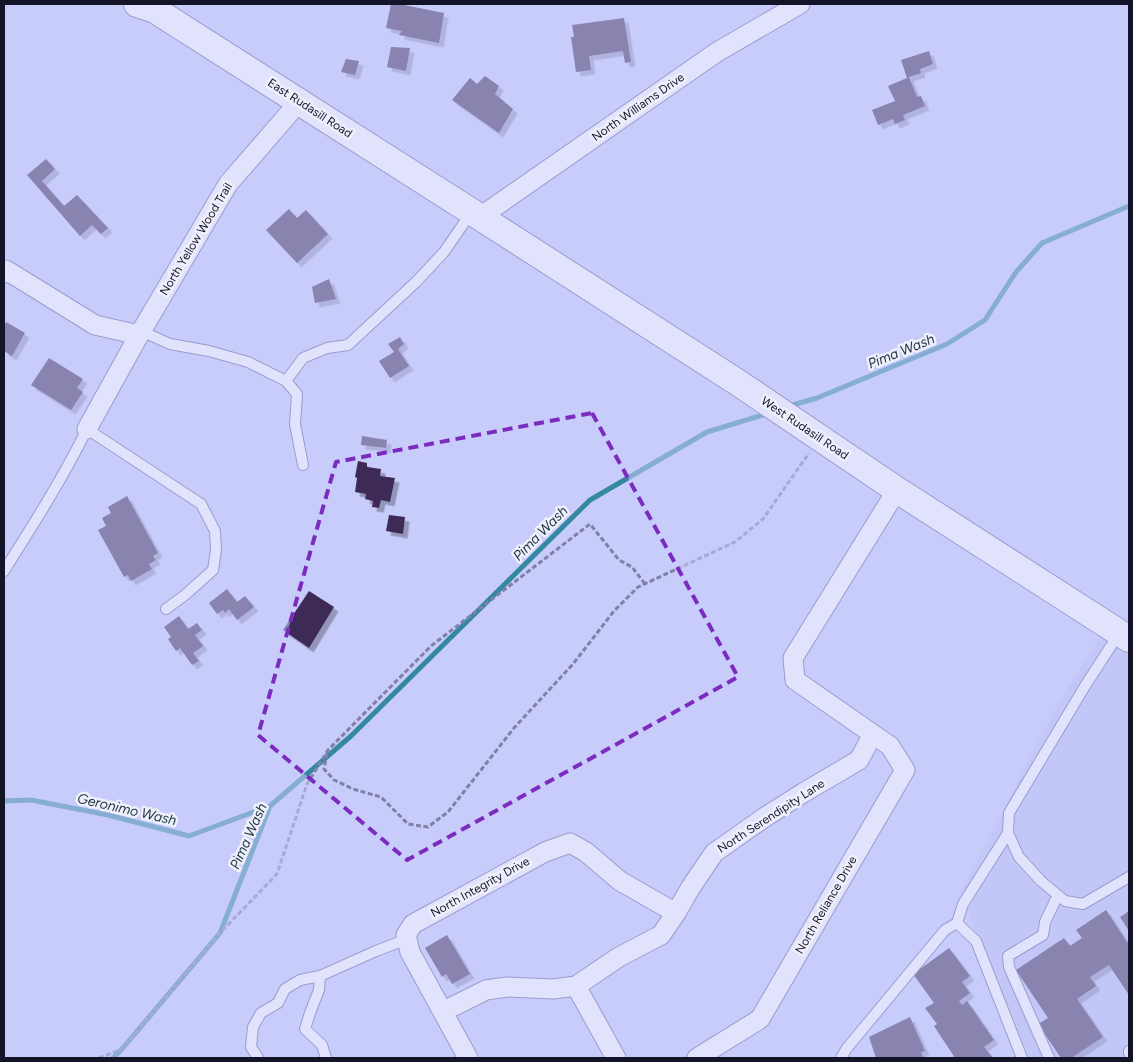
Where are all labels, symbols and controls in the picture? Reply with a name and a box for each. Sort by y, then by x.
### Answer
street label: North Williams Drive [589,70,687,144]
street label: East Rudasill Road [265,75,355,141]
street label: North Yellow Wood Trail [157,180,235,298]
water label: Pima Wash [865,330,937,373]
street label: West Rudasill Road [759,394,851,462]
water label: Pima Wash [509,502,571,564]
street label: North Serendipity Lane [715,776,828,856]
water label: Geronimo Wash [76,790,178,829]
water label: Pima Wash [226,800,271,872]
street label: North Reliance Drive [792,853,860,956]
street label: North Integrity Drive [428,854,532,920]

